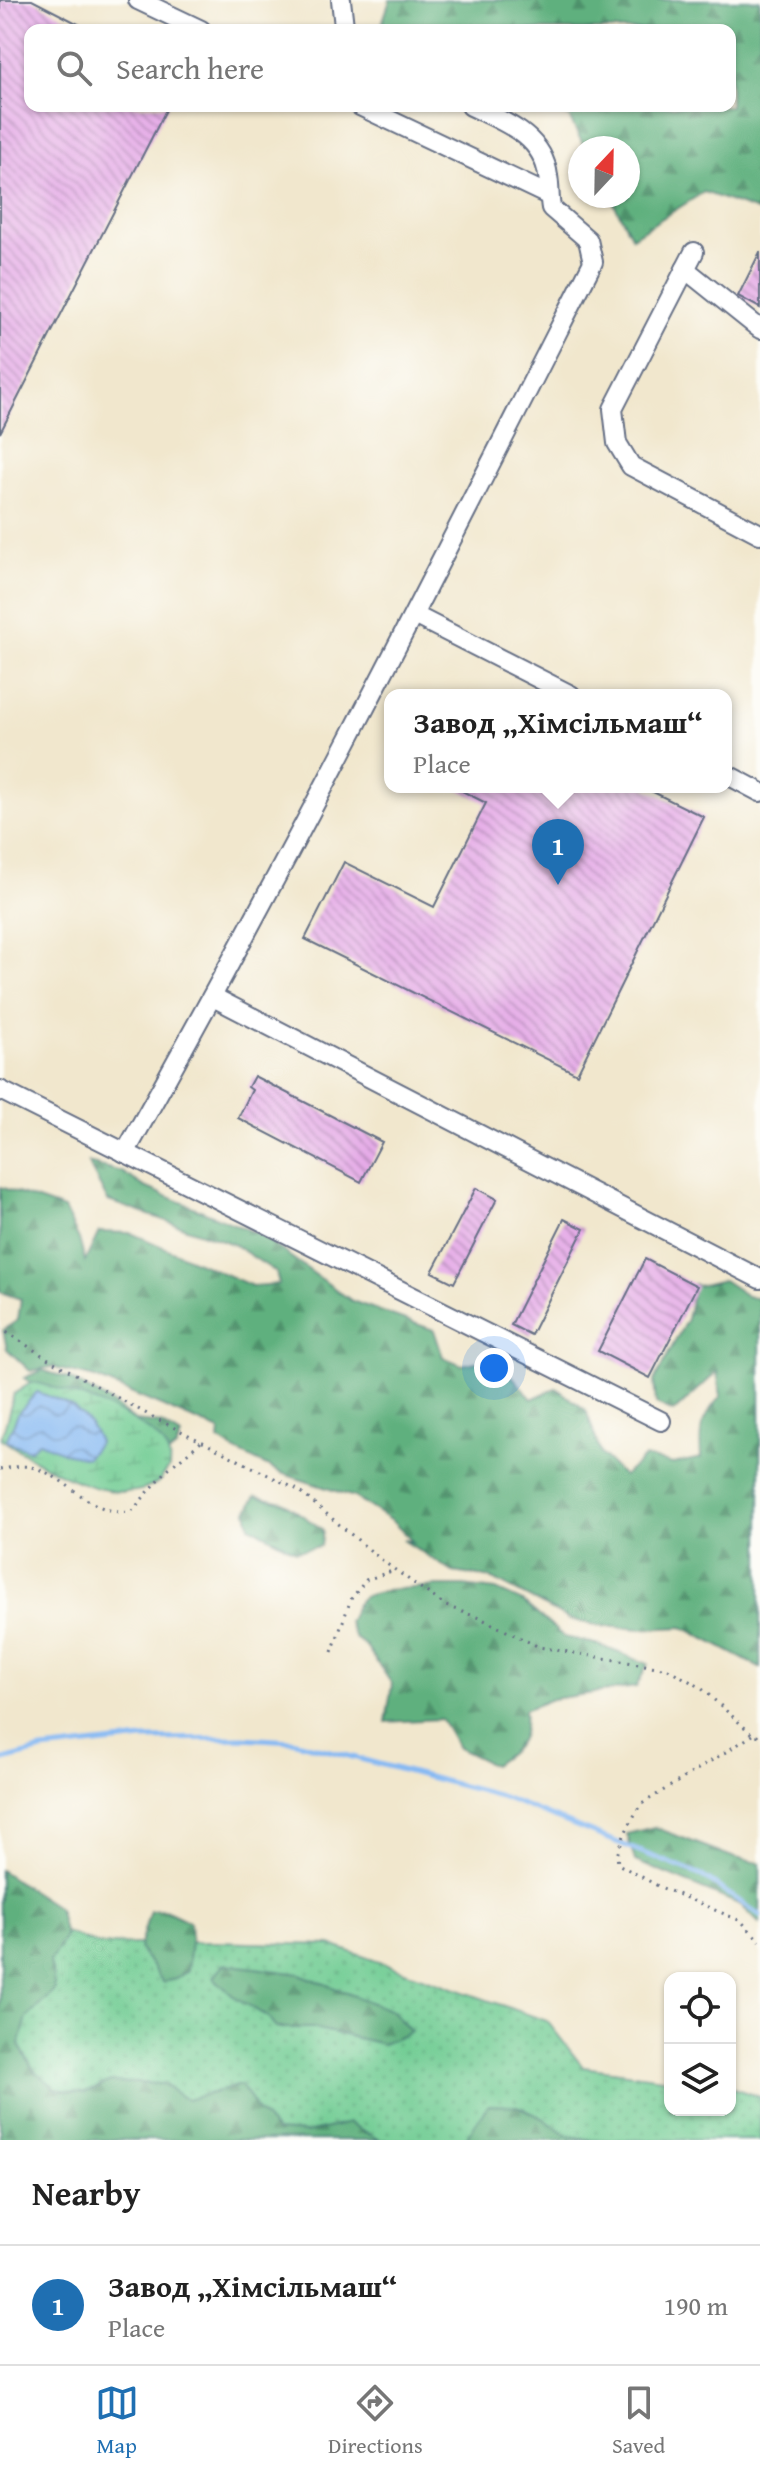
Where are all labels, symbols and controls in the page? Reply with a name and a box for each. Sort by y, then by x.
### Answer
search box [24,24,736,112]
icon: search [52,46,96,90]
text: Search here [116,46,264,90]
north arrow [568,136,640,208]
popup [384,689,732,793]
text: Завод „Хімсільмаш“ [413,700,703,744]
text: Place [413,744,471,783]
pin: 1 [532,819,584,885]
your location [474,1348,514,1388]
map controls [664,1972,736,2116]
button: locate [664,1972,736,2044]
button: layers [664,2044,736,2116]
text: Nearby [32,2168,141,2217]
text: Завод „Хімсільмаш“ [108,2264,397,2308]
text: 1 [51,2286,65,2325]
text: 190 m [663,2286,728,2325]
text: Place [108,2308,165,2347]
tab: Map [95,2381,139,2461]
tab: Directions [328,2381,423,2461]
tab: Saved [612,2381,665,2461]

